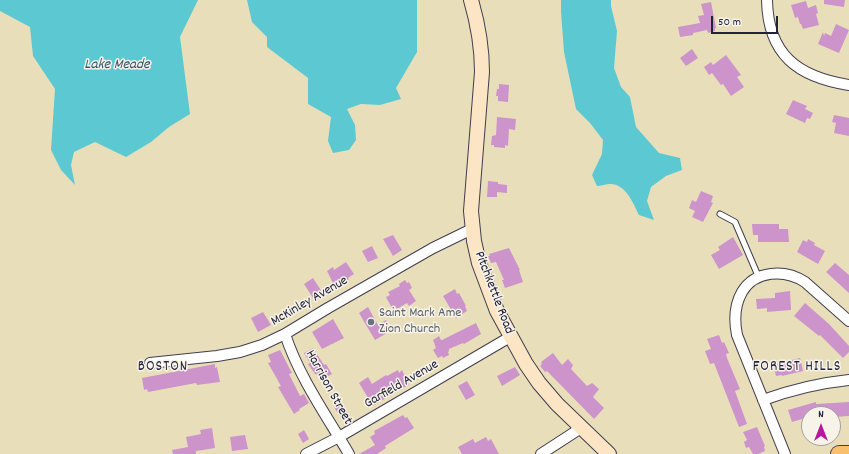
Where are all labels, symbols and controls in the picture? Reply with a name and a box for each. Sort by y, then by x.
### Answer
scale bar [713,8,780,34]
text: 50 m [718,14,741,31]
water label: Lake Meade [84,57,150,75]
street label: Pitchkettle Road [470,249,516,337]
street label: McKinley Avenue [269,273,351,331]
place label: Saint Mark Ame Zion Church [379,306,461,338]
marker: Saint Mark Ame Zion Church [366,317,376,327]
street label: Harrison Street [301,348,355,428]
street label: Garfield Avenue [362,357,442,413]
district label: BOSTON [138,359,188,377]
district label: FOREST HILLS [753,359,841,377]
north arrow [801,406,841,446]
text: N [818,407,824,423]

